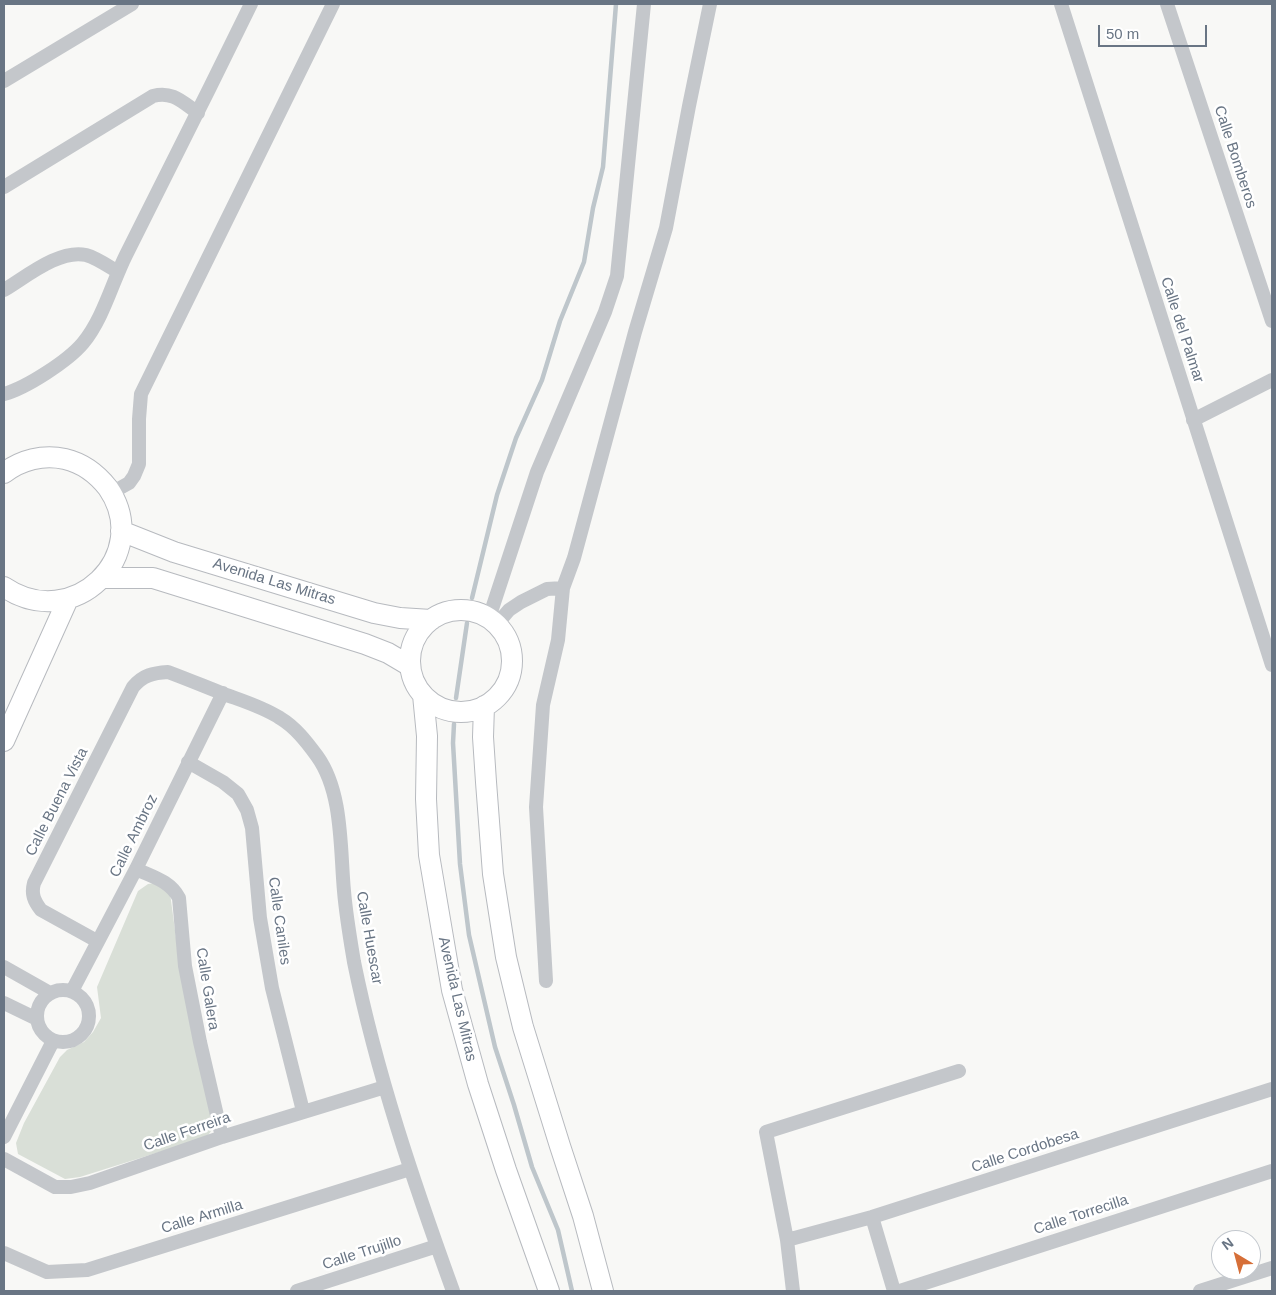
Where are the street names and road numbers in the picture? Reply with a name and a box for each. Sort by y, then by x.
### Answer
street label: Calle Bomberos [1210,103,1260,211]
street label: Calle del Palmar [1156,275,1208,385]
street label: Avenida Las Mitras [211,555,337,609]
street label: Calle Buena Vista [22,745,92,859]
street label: Calle Ambroz [106,792,162,880]
street label: Calle Caniles [264,876,294,966]
street label: Calle Huescar [352,890,386,986]
street label: Avenida Las Mitras [434,935,480,1063]
street label: Calle Galera [192,946,222,1032]
street label: Calle Ferreira [141,1109,233,1155]
street label: Calle Cordobesa [969,1125,1081,1177]
street label: Calle Torrecilla [1031,1191,1131,1239]
street label: Calle Armilla [159,1196,245,1238]
street label: Calle Trujillo [320,1232,404,1274]

